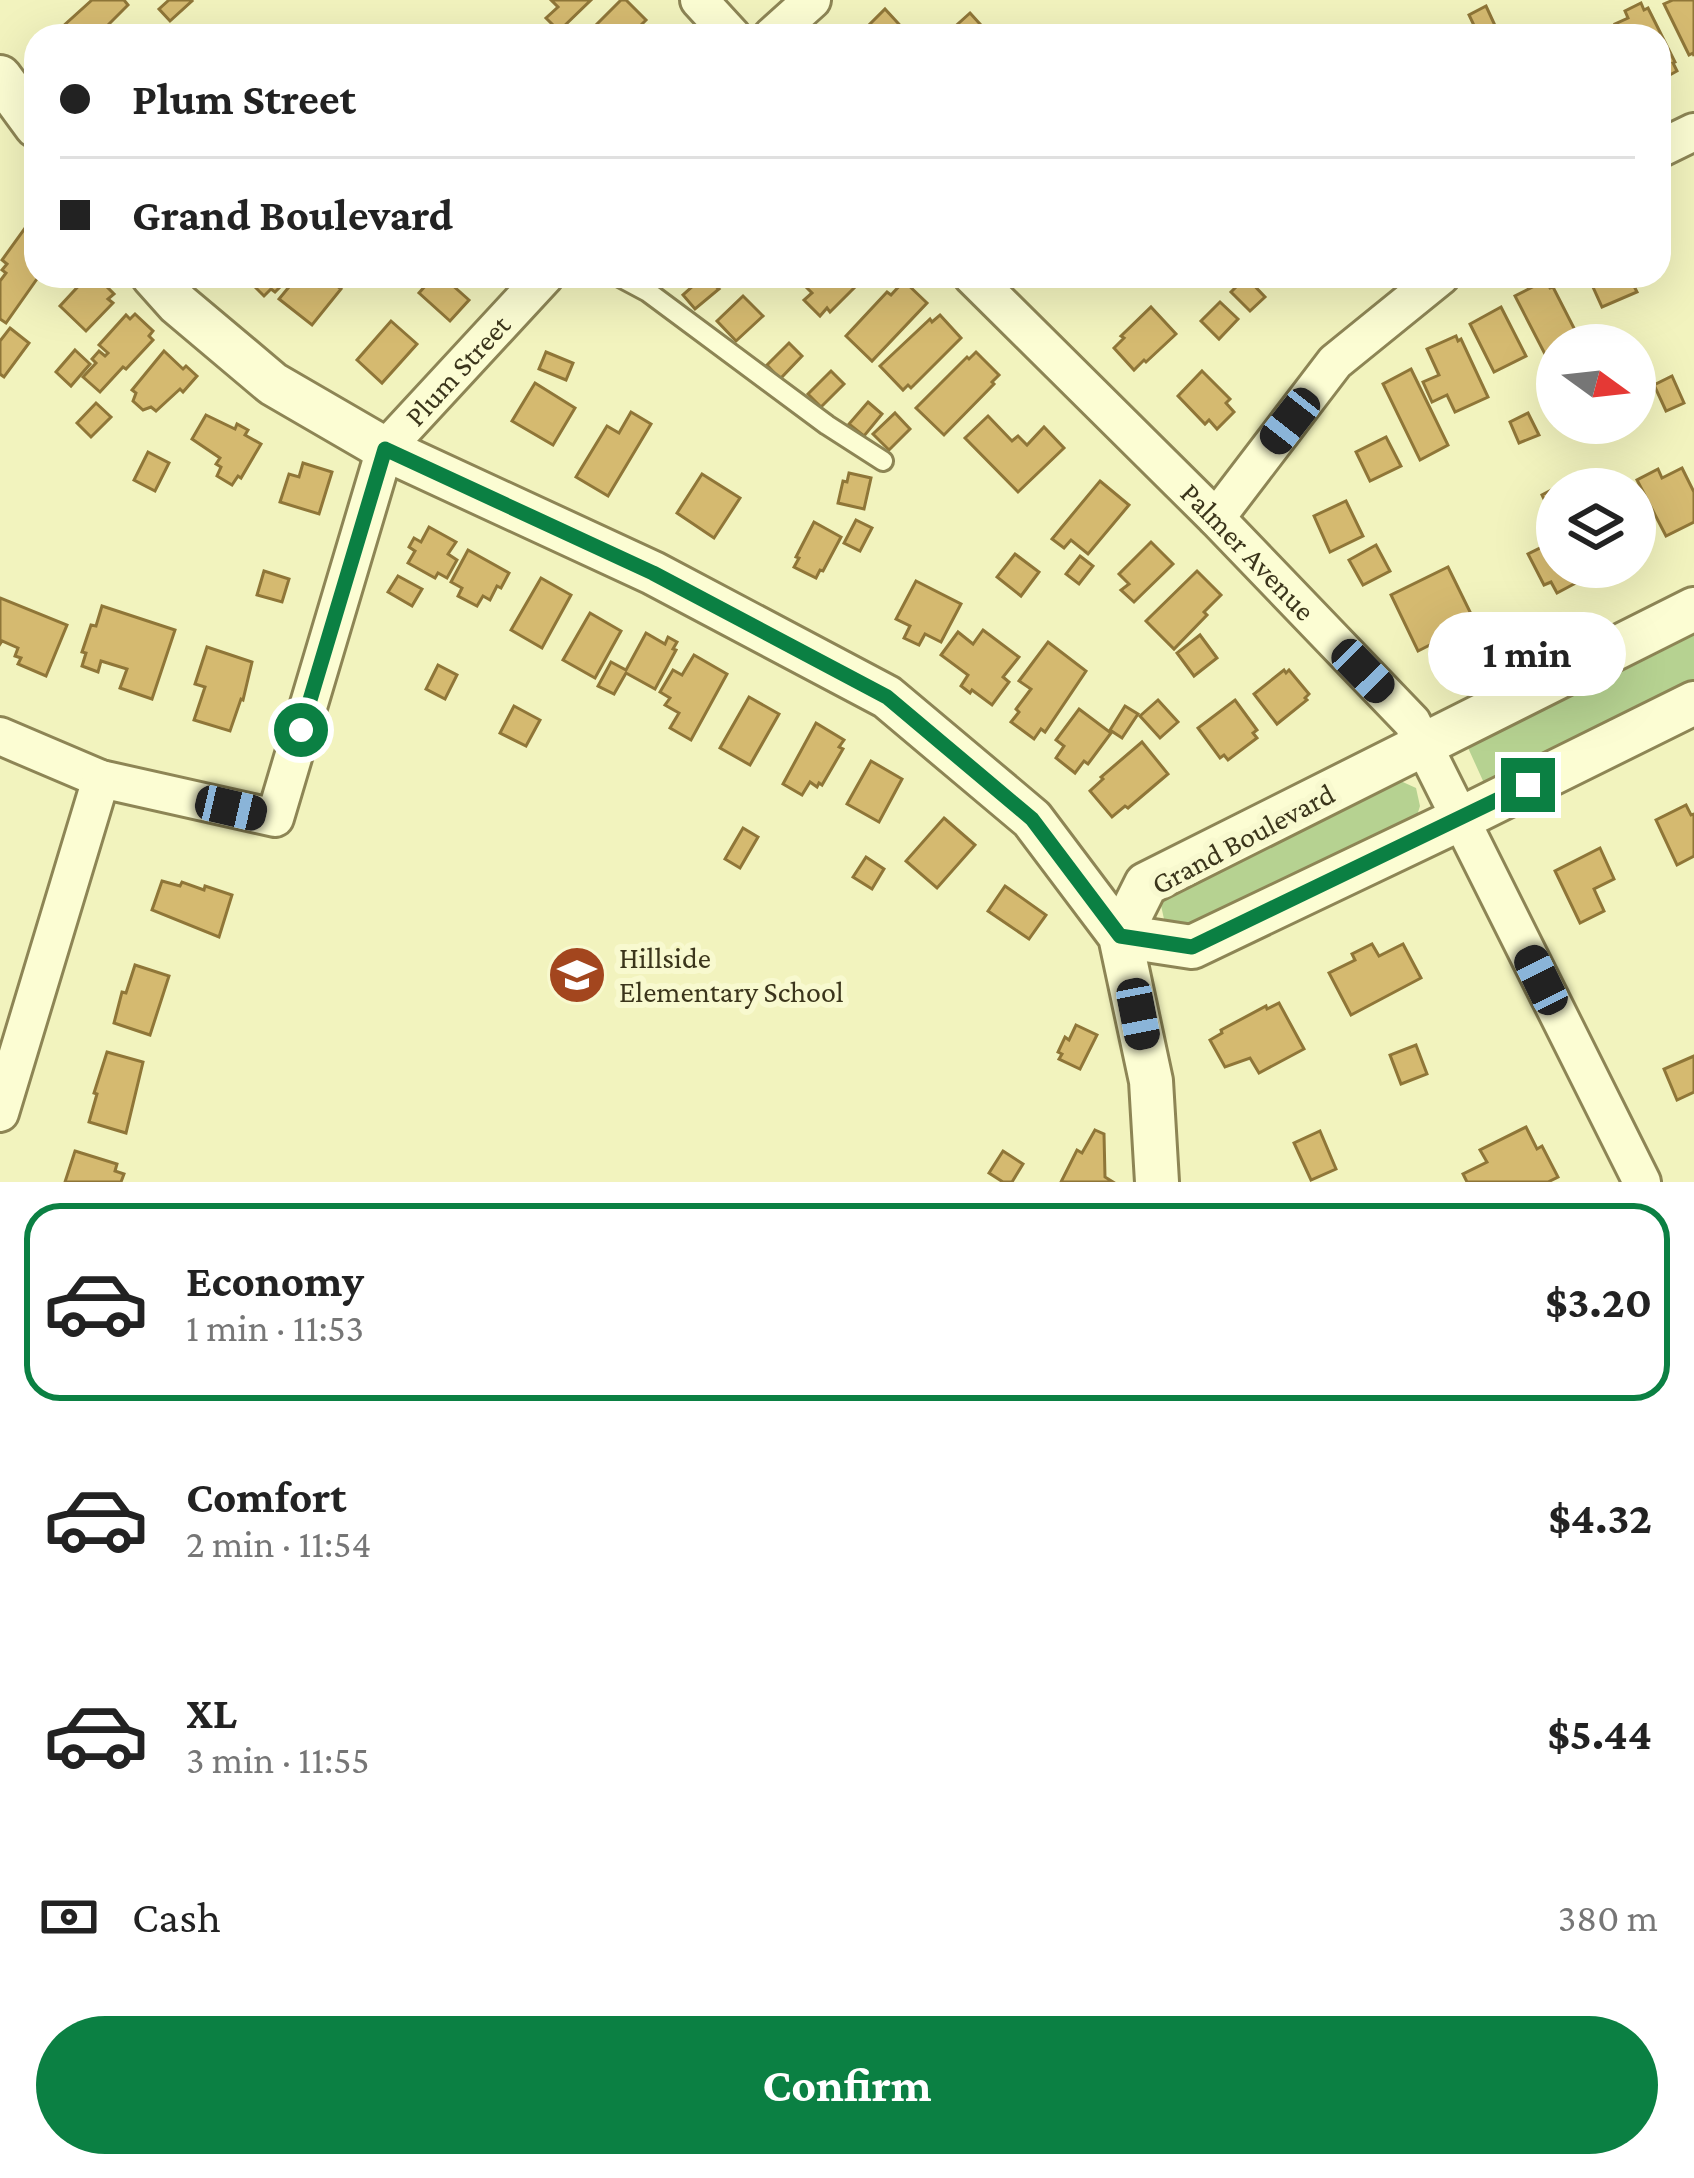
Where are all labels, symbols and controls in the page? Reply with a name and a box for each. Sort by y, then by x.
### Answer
text: Plum Street [132,74,356,124]
text: Grand Boulevard [132,190,453,240]
street label: Plum Street [398,307,517,432]
north arrow [1536,324,1656,444]
map controls [1536,324,1656,588]
car [1254,382,1326,460]
button: layers [1536,468,1656,588]
street label: Palmer Avenue [1174,476,1322,627]
callout: 1 min [1429,611,1627,695]
text: 1 min [1483,632,1571,675]
car [1325,633,1401,709]
route start [274,703,328,757]
route end [1501,758,1555,812]
street label: Grand Boulevard [1146,776,1340,901]
car [192,782,270,834]
car [1509,940,1573,1020]
place label: Hillside Elementary School [619,941,844,1009]
school or university icon: Hillside Elementary School [546,944,608,1006]
car [1113,975,1163,1053]
icon: car [42,1248,150,1356]
text: Economy [186,1256,364,1306]
text: $3.20 [1545,1277,1652,1327]
text: 1 min · 11:53 [186,1306,364,1349]
icon: car [42,1464,150,1572]
text: Comfort [186,1472,347,1522]
text: $4.32 [1548,1493,1652,1543]
text: 2 min · 11:54 [186,1522,372,1565]
icon: car [42,1680,150,1788]
text: XL [186,1688,237,1738]
text: $5.44 [1547,1709,1652,1759]
text: 3 min · 11:55 [186,1738,370,1781]
icon: cash [36,1884,102,1950]
text: Cash [132,1892,221,1942]
text: 380 m [1558,1896,1658,1939]
button: Confirm [36,2016,1658,2154]

